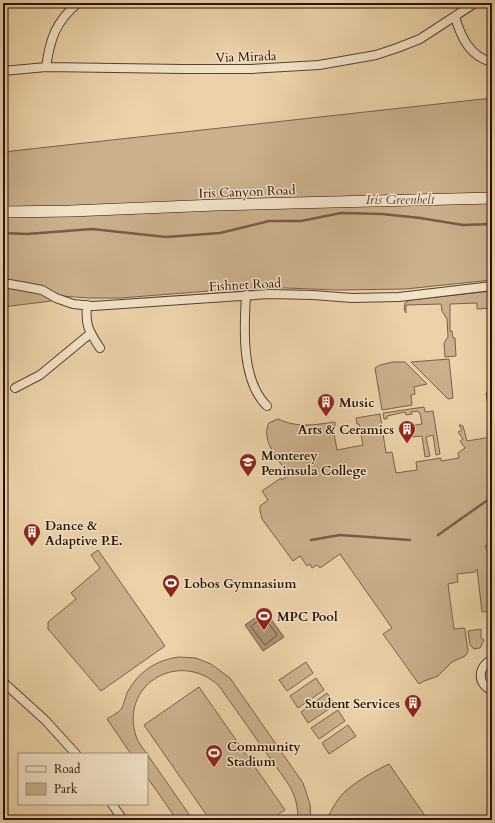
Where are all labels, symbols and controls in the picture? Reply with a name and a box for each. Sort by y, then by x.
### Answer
street label: Via Mirada [215,47,277,67]
street label: Iris Canyon Road [198,181,296,203]
park label: Iris Greenbelt [366,191,435,209]
street label: Fishnet Road [209,274,282,296]
building icon: Music [316,392,336,417]
place label: Music [339,394,374,412]
building icon: Arts & Ceramics [397,419,417,444]
place label: Arts & Ceramics [298,421,394,439]
place label: Monterey Peninsula College [261,447,367,480]
school or university icon: Monterey Peninsula College [238,452,258,477]
place label: Dance & Adaptive P.E. [45,517,123,550]
building icon: Dance & Adaptive P.E. [22,522,42,547]
sports icon: Lobos Gymnasium [161,573,181,598]
place label: Lobos Gymnasium [184,575,297,593]
sports icon: MPC Pool [254,606,274,631]
place label: MPC Pool [277,608,338,626]
building icon: Student Services [403,693,423,718]
place label: Student Services [305,695,400,713]
place label: Community Stadium [227,738,301,771]
sports icon: Community Stadium [204,743,224,768]
legend [18,753,148,805]
text: Road [54,761,81,777]
text: Park [54,781,78,797]

